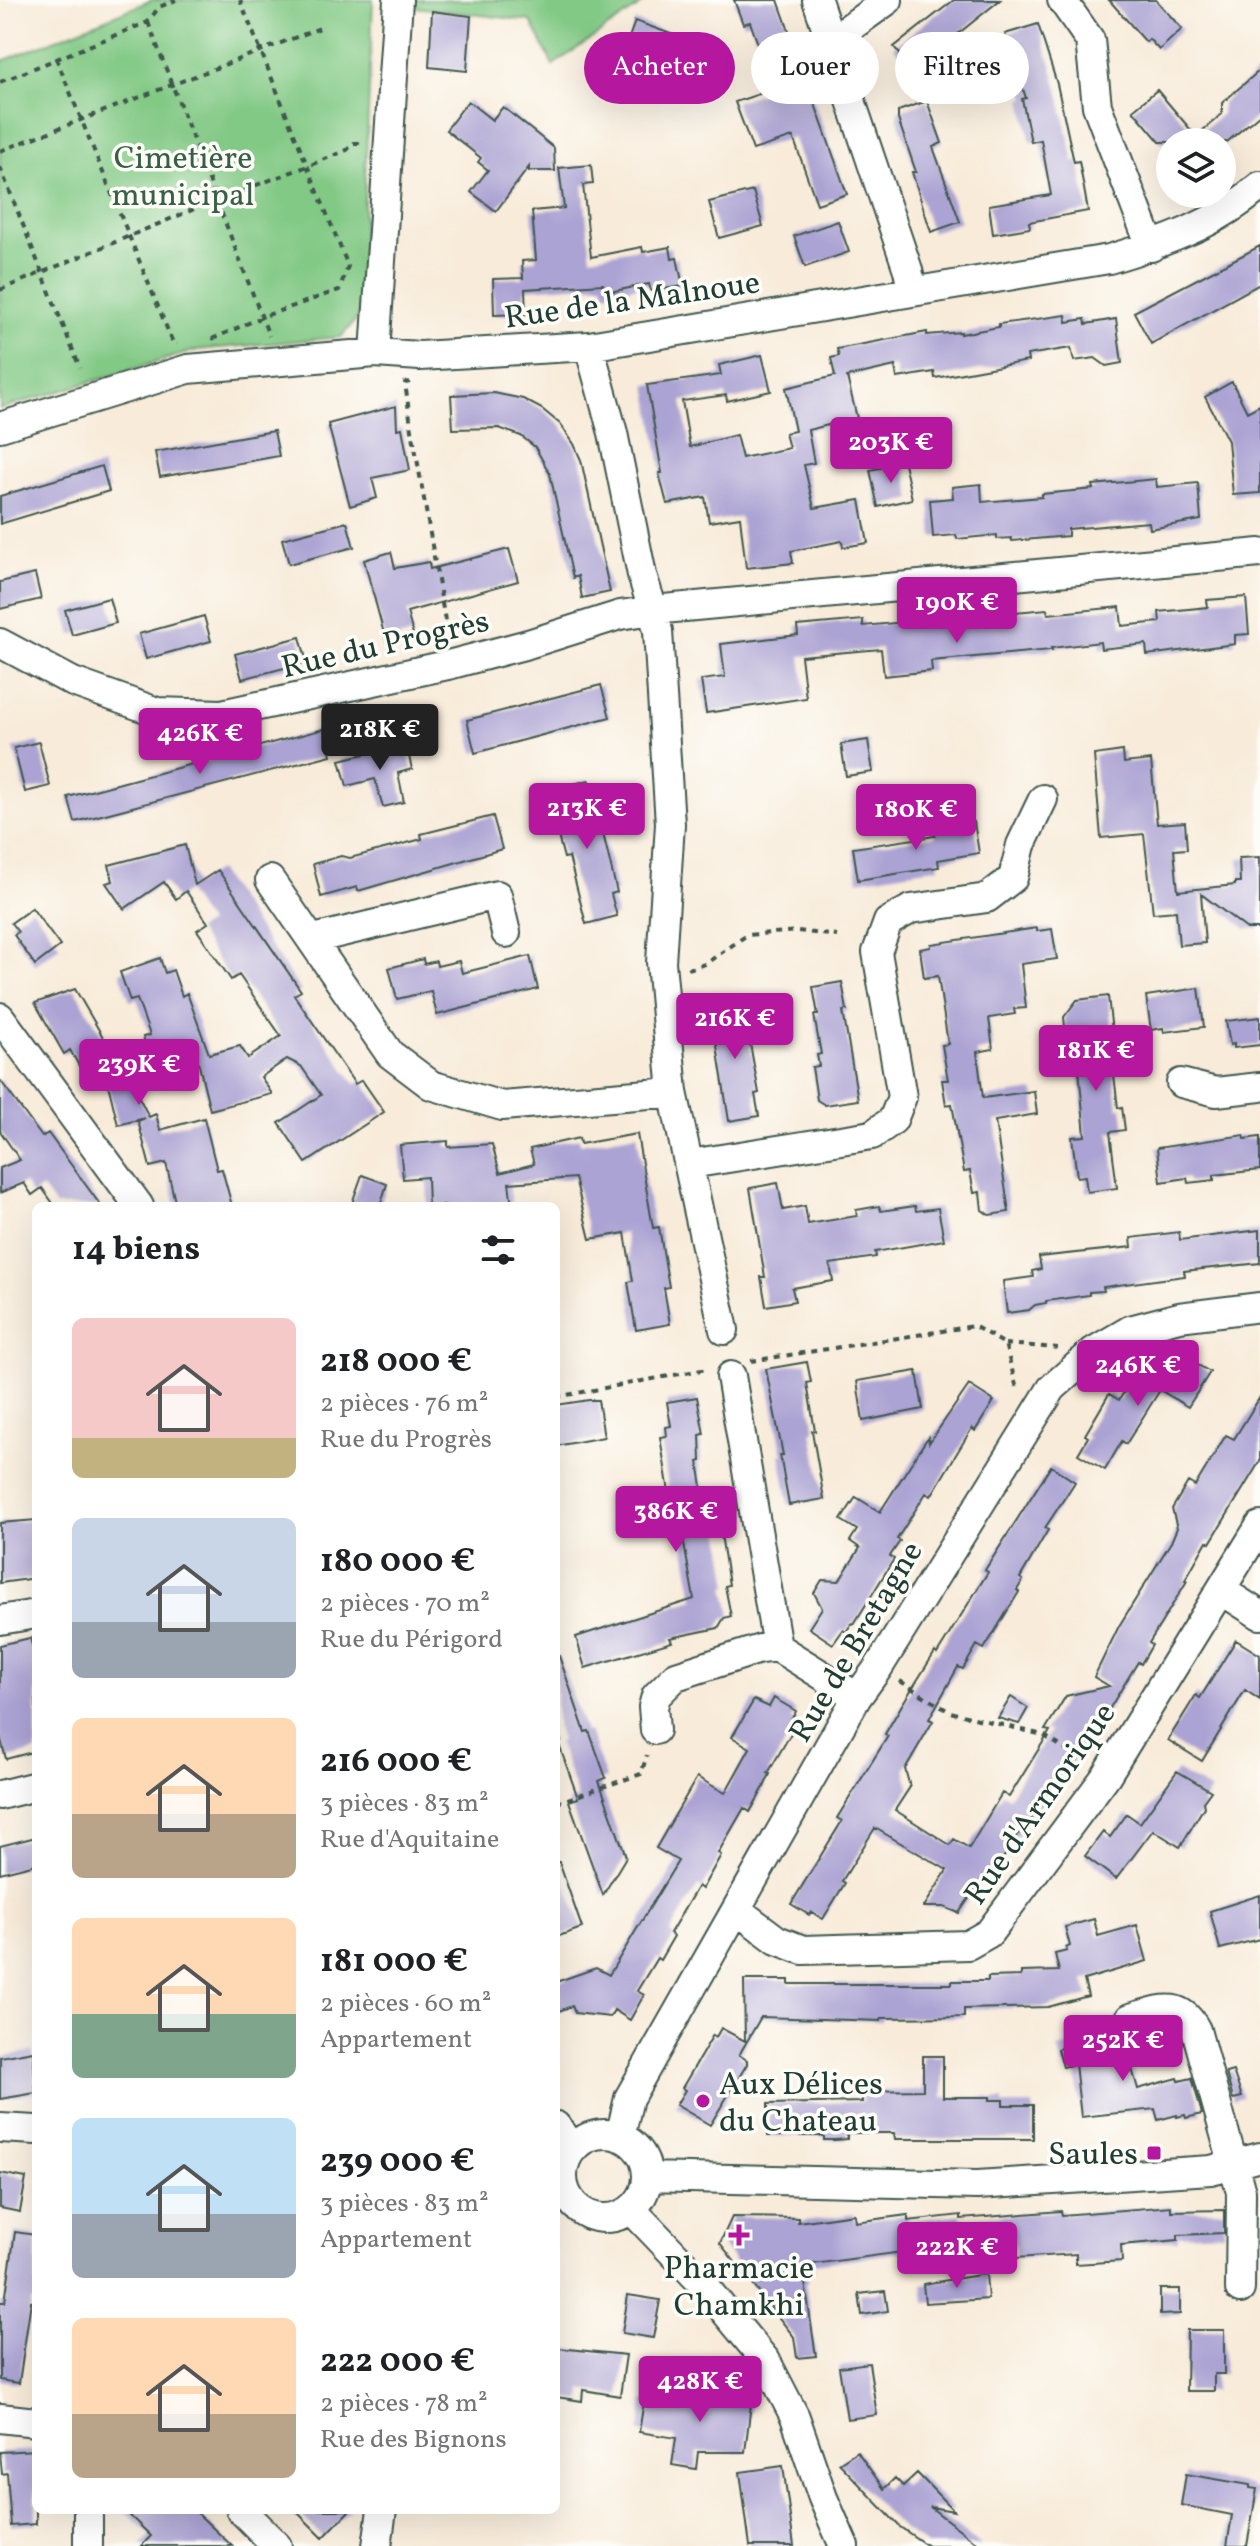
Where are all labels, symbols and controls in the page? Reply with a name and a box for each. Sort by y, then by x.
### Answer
chip: Acheter [584,32,735,104]
chip: Louer [751,32,879,104]
chip: Filtres [895,32,1029,104]
map controls [1156,128,1236,208]
button: layers [1156,128,1236,208]
park label: Cimetière municipal [112,138,254,219]
street label: Rue de la Malnoue [502,262,763,342]
pin: 203K € [826,417,956,485]
text: 203K € [848,425,934,461]
pin: 190K € [892,577,1022,645]
text: 190K € [915,585,999,621]
street label: Rue du Progrès [278,601,494,691]
pin: 218K € [315,704,445,772]
pin: 426K € [135,708,265,776]
text: 218K € [339,712,421,748]
text: 426K € [157,716,243,752]
pin: 213K € [522,783,652,851]
pin: 180K € [851,784,981,852]
text: 213K € [547,791,627,827]
text: 180K € [874,792,958,828]
pin: 216K € [670,993,800,1061]
text: 216K € [694,1001,776,1037]
pin: 181K € [1031,1025,1161,1093]
text: 181K € [1057,1033,1135,1069]
pin: 239K € [74,1039,204,1107]
text: 239K € [97,1047,181,1083]
text: 14 biens [72,1227,200,1274]
icon: filters [476,1228,520,1272]
text: 218 000 € [320,1339,472,1386]
pin: 246K € [1073,1340,1203,1408]
text: 246K € [1095,1348,1181,1384]
icon: home [136,1350,232,1446]
text: 2 pièces · 76 m² [320,1386,488,1422]
text: Rue du Progrès [320,1422,492,1458]
pin: 386K € [611,1486,741,1554]
text: 386K € [634,1494,718,1530]
street label: Rue de Bretagne [780,1534,935,1751]
text: 180 000 € [320,1539,475,1586]
icon: home [136,1550,232,1646]
text: 2 pièces · 70 m² [320,1586,490,1622]
text: Rue du Périgord [320,1622,503,1658]
street label: Rue d'Armorique [955,1695,1128,1915]
text: 216 000 € [320,1739,472,1786]
icon: home [136,1750,232,1846]
text: 3 pièces · 83 m² [320,1786,489,1822]
text: Rue d'Aquitaine [320,1822,499,1858]
text: 181 000 € [320,1939,468,1986]
icon: home [136,1950,232,2046]
text: 2 pièces · 60 m² [320,1986,491,2022]
pin: 252K € [1058,2015,1188,2083]
text: Appartement [320,2022,472,2058]
text: 252K € [1082,2023,1164,2059]
place label: Aux Délices du Chateau [719,2064,883,2145]
marker: Aux Délices du Chateau [694,2092,712,2110]
place label: Saules [1048,2134,1138,2178]
text: 239 000 € [320,2139,475,2186]
marker: Saules [1145,2144,1163,2162]
icon: home [136,2150,232,2246]
text: 3 pièces · 83 m² [320,2186,489,2222]
text: Appartement [320,2222,472,2258]
pin: 222K € [892,2222,1022,2290]
marker: Pharmacie Chamkhi [730,2226,748,2244]
text: 222K € [915,2230,999,2266]
place label: Pharmacie Chamkhi [664,2248,814,2329]
text: 222 000 € [320,2339,475,2386]
icon: home [136,2350,232,2446]
pin: 428K € [635,2356,765,2424]
text: 428K € [657,2364,743,2400]
text: 2 pièces · 78 m² [320,2386,488,2422]
text: Rue des Bignons [320,2422,507,2458]

